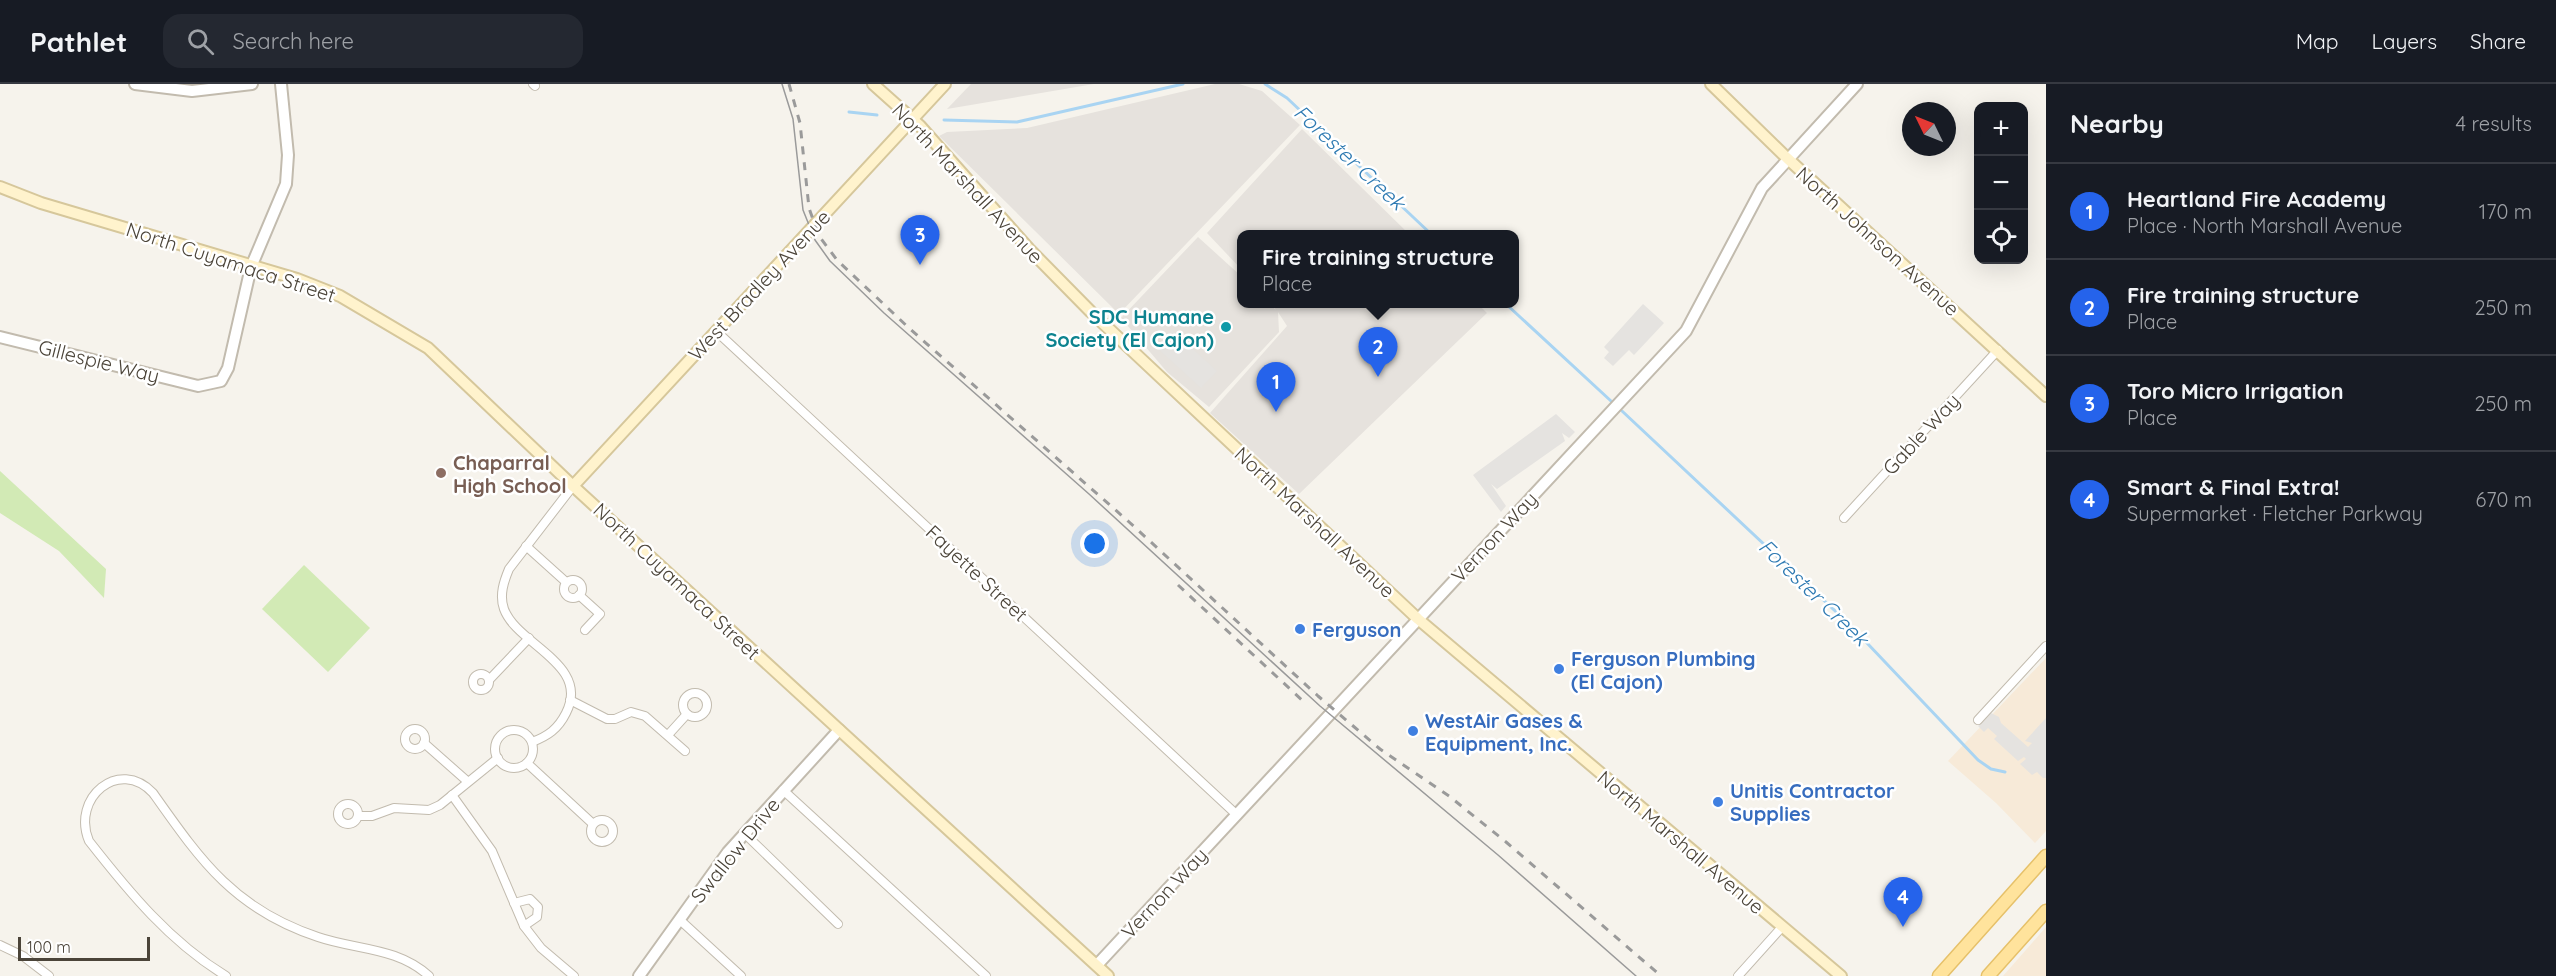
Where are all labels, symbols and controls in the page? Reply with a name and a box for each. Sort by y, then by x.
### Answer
search box [163,14,583,68]
text: Pathlet [30,24,127,59]
icon: search [184,25,217,58]
text: Search here [232,27,354,55]
text: Map [2296,28,2339,54]
text: Layers [2372,28,2437,54]
text: Share [2470,28,2526,54]
street label: North Marshall Avenue [887,98,1049,268]
water label: Forester Creek [1289,99,1412,216]
north arrow [1902,102,1956,156]
map controls [1974,102,2028,264]
button: + [1974,102,2028,156]
text: Nearby [2070,107,2164,140]
text: 4 results [2456,111,2532,136]
button: − [1974,156,2028,210]
street label: North Johnson Avenue [1791,161,1965,321]
text: Heartland Fire Academy [2127,185,2386,213]
text: 1 [2086,199,2093,224]
text: 170 m [2479,199,2532,224]
street label: West Bradley Avenue [683,204,835,366]
button: locate [1974,210,2028,264]
text: Place · North Marshall Avenue [2127,213,2402,238]
street label: North Cuyamaca Street [123,216,339,308]
pin: 3 [900,216,940,265]
popup [1237,230,1519,308]
text: Fire training structure [1262,243,1494,271]
text: Place [1262,271,1312,296]
text: Fire training structure [2127,281,2359,309]
text: 2 [2084,295,2095,320]
text: 250 m [2474,295,2532,320]
place label: SDC Humane Society (El Cajon) [1045,304,1214,352]
text: Place [2127,309,2177,334]
marker: SDC Humane Society (El Cajon) [1219,320,1233,334]
pin: 2 [1358,328,1398,377]
street label: Gillespie Way [36,334,162,388]
pin: 1 [1256,362,1296,412]
text: Toro Micro Irrigation [2127,377,2344,405]
street label: Gable Way [1877,388,1965,480]
text: 3 [2084,391,2095,416]
text: 250 m [2474,391,2532,416]
text: Place [2127,405,2177,430]
street label: North Marshall Avenue [1230,441,1400,603]
place label: Chaparral High School [453,450,567,498]
marker: Chaparral High School [434,466,448,480]
text: Smart & Final Extra! [2127,473,2340,501]
street label: Vernon Way [1446,486,1542,588]
text: 4 [2084,487,2095,512]
text: 670 m [2475,487,2532,512]
street label: North Cuyamaca Street [588,497,766,665]
text: Supermarket · Fletcher Parkway [2127,501,2423,526]
street label: Fayette Street [921,519,1033,627]
your location [1080,529,1109,558]
water label: Forester Creek [1754,533,1876,652]
place label: Ferguson [1312,617,1402,642]
marker: Ferguson [1293,622,1307,636]
place label: Ferguson Plumbing (El Cajon) [1571,646,1756,694]
marker: Ferguson Plumbing (El Cajon) [1552,662,1566,676]
place label: WestAir Gases & Equipment, Inc. [1425,708,1583,756]
marker: WestAir Gases & Equipment, Inc. [1406,724,1420,738]
street label: North Marshall Avenue [1592,765,1770,919]
place label: Unitis Contractor Supplies [1730,778,1895,826]
street label: Swallow Drive [685,792,785,908]
marker: Unitis Contractor Supplies [1711,795,1725,809]
street label: Vernon Way [1116,842,1212,944]
pin: 4 [1884,878,1922,927]
scale bar [18,934,150,962]
text: 100 m [27,937,71,957]

